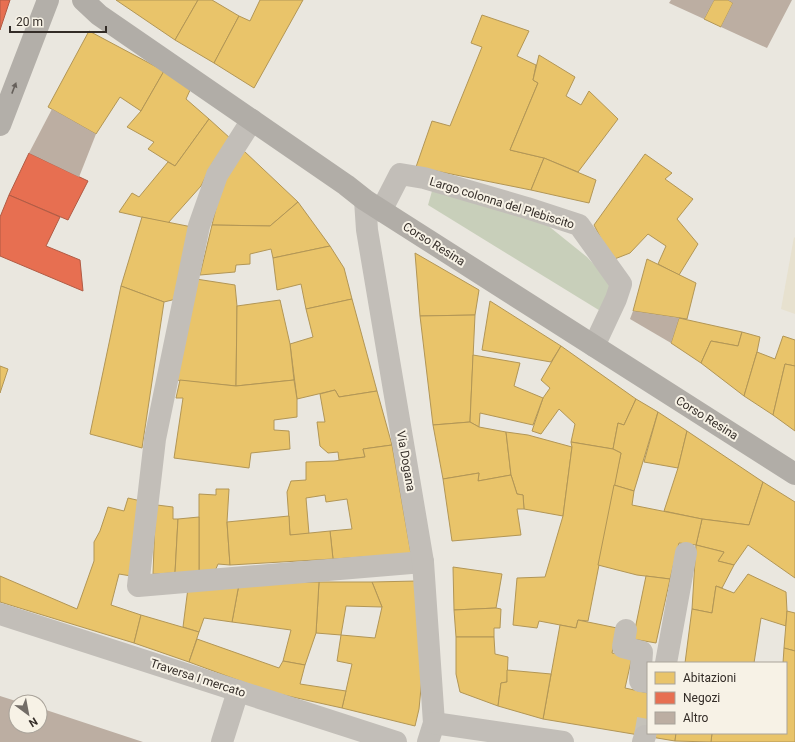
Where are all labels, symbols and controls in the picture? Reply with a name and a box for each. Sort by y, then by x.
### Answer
scale bar [10,8,106,34]
text: 20 m [16,15,43,29]
one-way arrow [12,82,18,94]
street label: Largo colonna del Plebiscito [428,174,576,232]
street label: Corso Resina [400,219,468,269]
street label: Corso Resina [673,393,741,443]
street label: Via Dogana [394,430,418,492]
street label: Traversa I mercato [149,656,248,700]
legend [647,662,787,734]
text: Abitazioni [683,671,736,685]
text: Negozi [683,691,720,705]
north arrow [8,694,48,734]
text: Altro [683,711,709,725]
text: N [26,714,40,730]

